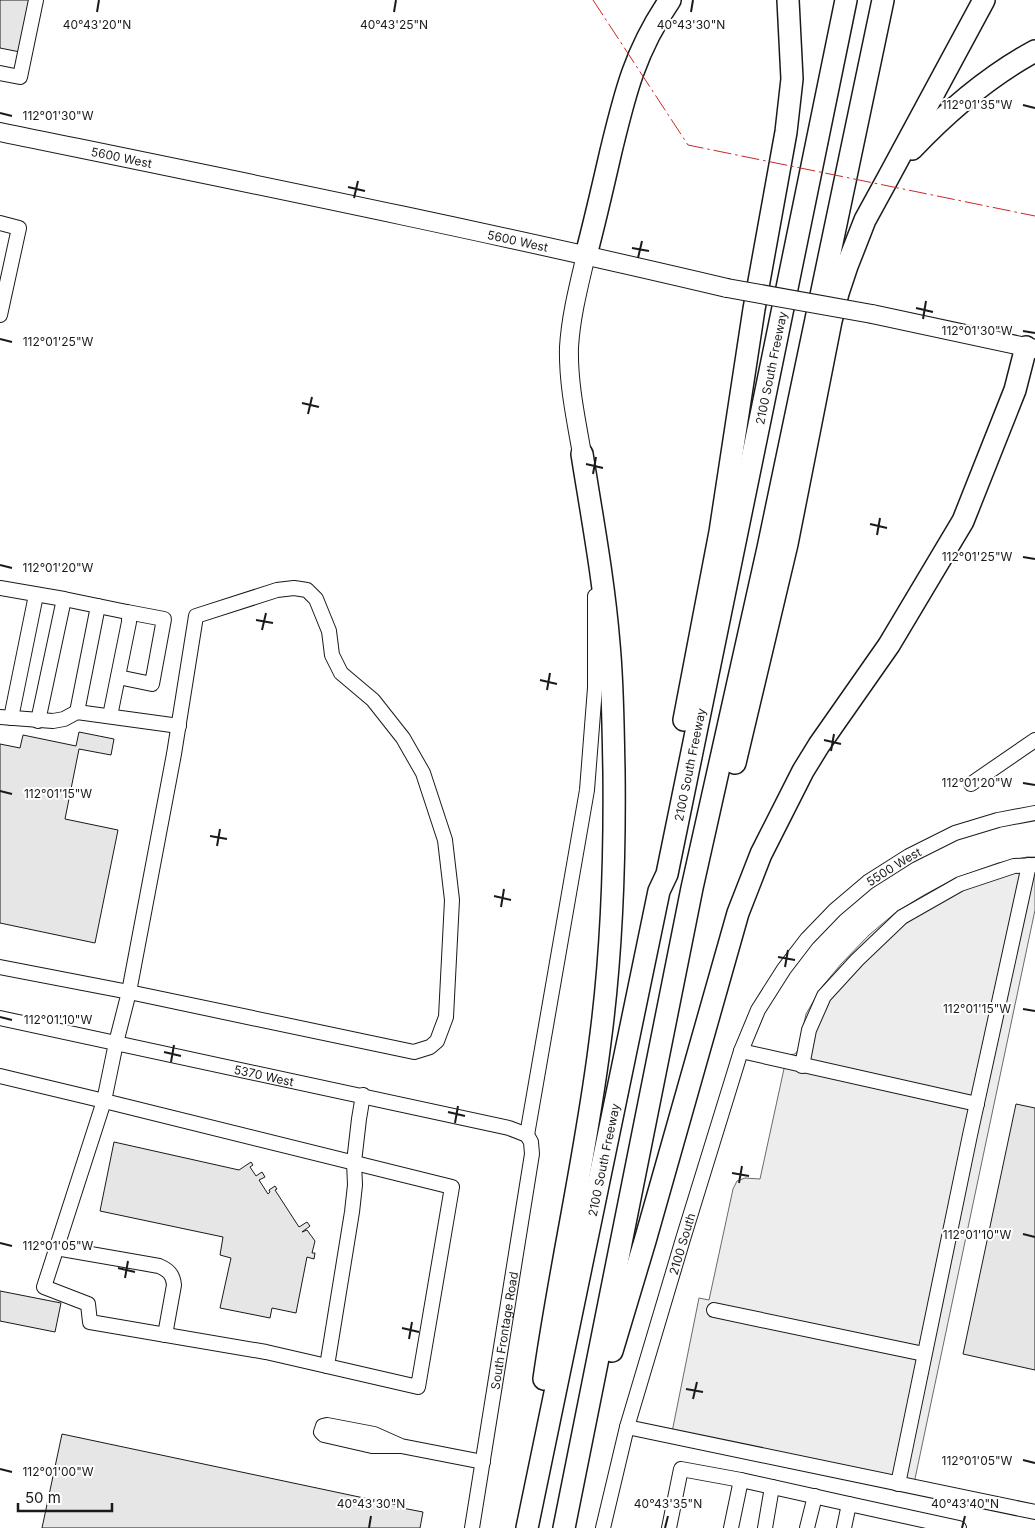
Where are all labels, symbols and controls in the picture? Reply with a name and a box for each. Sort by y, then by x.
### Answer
text: 40°43'20"N [63,17,131,32]
text: 40°43'25"N [360,17,428,32]
text: 40°43'30"N [657,17,725,32]
text: 112°01'35"W [942,97,1013,112]
text: 112°01'30"W [23,108,94,123]
street label: 5600 West [90,143,153,171]
street label: 5600 West [486,226,550,254]
street label: 2100 South Freeway [752,310,790,426]
text: 112°01'30"W [942,323,1013,338]
text: 112°01'25"W [23,334,93,349]
text: 112°01'25"W [942,549,1012,564]
text: 112°01'20"W [23,560,94,575]
street label: 2100 South Freeway [671,706,708,823]
text: 112°01'20"W [942,775,1013,790]
text: 112°01'15"W [24,786,92,801]
street label: 5500 West [863,844,923,889]
text: 112°01'15"W [943,1001,1011,1016]
text: 112°01'10"W [24,1012,92,1027]
street label: 5370 West [233,1061,295,1089]
street label: 2100 South Freeway [584,1102,622,1218]
street label: 2100 South [665,1211,698,1276]
text: 112°01'10"W [943,1227,1011,1242]
text: 112°01'05"W [23,1238,94,1253]
street label: South Frontage Road [487,1270,521,1391]
text: 112°01'05"W [942,1453,1013,1468]
text: 112°01'00"W [22,1464,94,1479]
scale bar [18,1480,111,1512]
text: 50 m [25,1488,61,1507]
text: 40°43'30"N [337,1496,405,1511]
text: 40°43'35"N [634,1496,702,1511]
text: 40°43'40"N [931,1496,999,1511]

